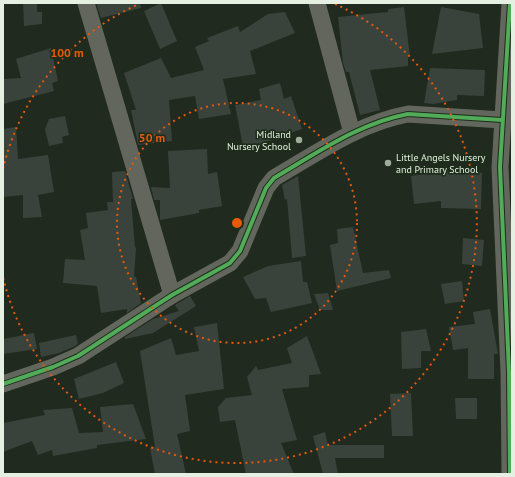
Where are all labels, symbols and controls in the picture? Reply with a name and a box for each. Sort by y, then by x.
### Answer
text: 100 m [50,45,84,60]
place label: Midland Nursery School [227,128,291,153]
text: 50 m [139,130,165,145]
marker: Midland Nursery School [294,135,304,145]
place label: Little Angels Nursery and Primary School [396,151,486,176]
marker: Little Angels Nursery and Primary School [383,158,393,168]
centre of rings [230,216,244,230]

